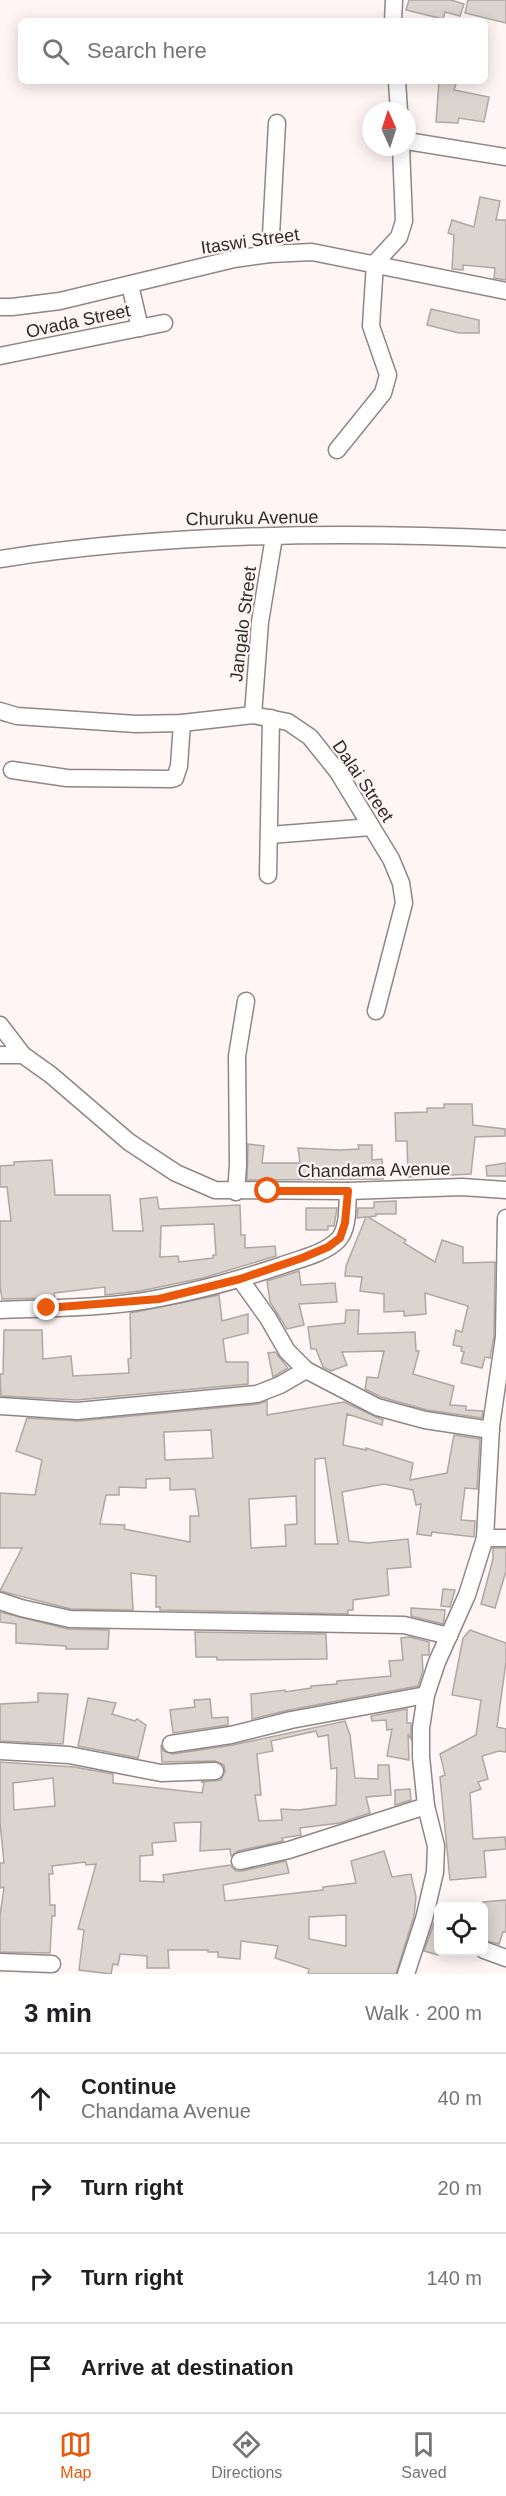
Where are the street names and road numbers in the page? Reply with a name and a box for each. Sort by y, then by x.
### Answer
street label: Itaswi Street [200,224,300,258]
street label: Ovada Street [24,300,132,342]
street label: Churuku Avenue [185,507,319,529]
street label: Jangalo Street [226,565,260,683]
street label: Dalai Street [328,736,398,826]
street label: Chandama Avenue [297,1159,451,1181]

